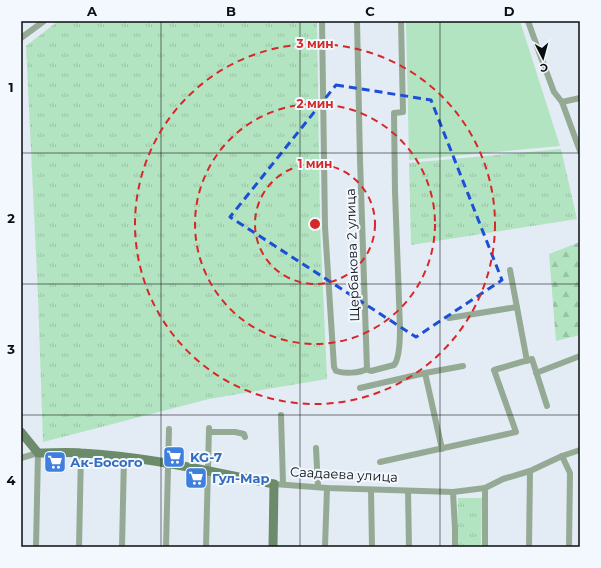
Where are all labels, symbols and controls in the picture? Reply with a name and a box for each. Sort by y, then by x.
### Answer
text: A [86,3,98,19]
text: B [226,3,236,19]
text: C [365,3,375,19]
text: D [504,3,515,19]
text: 3 мин [295,36,334,51]
north arrow [523,38,563,78]
text: С [539,61,549,75]
text: 1 [8,79,14,95]
text: 2 мин [296,96,334,111]
text: 1 мин [298,156,332,171]
street label: Щербакова 2 улица [342,188,362,322]
text: 2 [7,210,15,226]
centre of rings [308,217,322,231]
text: 3 [6,341,15,357]
supermarket icon: KG-7 [161,444,187,470]
supermarket icon: Ак-Босого [42,449,68,475]
place label: KG-7 [190,449,222,465]
place label: Ак-Босого [70,454,143,470]
street label: Саадаева улица [290,463,398,485]
supermarket icon: Гул-Мар [183,465,209,491]
place label: Гул-Мар [212,470,269,486]
text: 4 [7,472,16,488]

